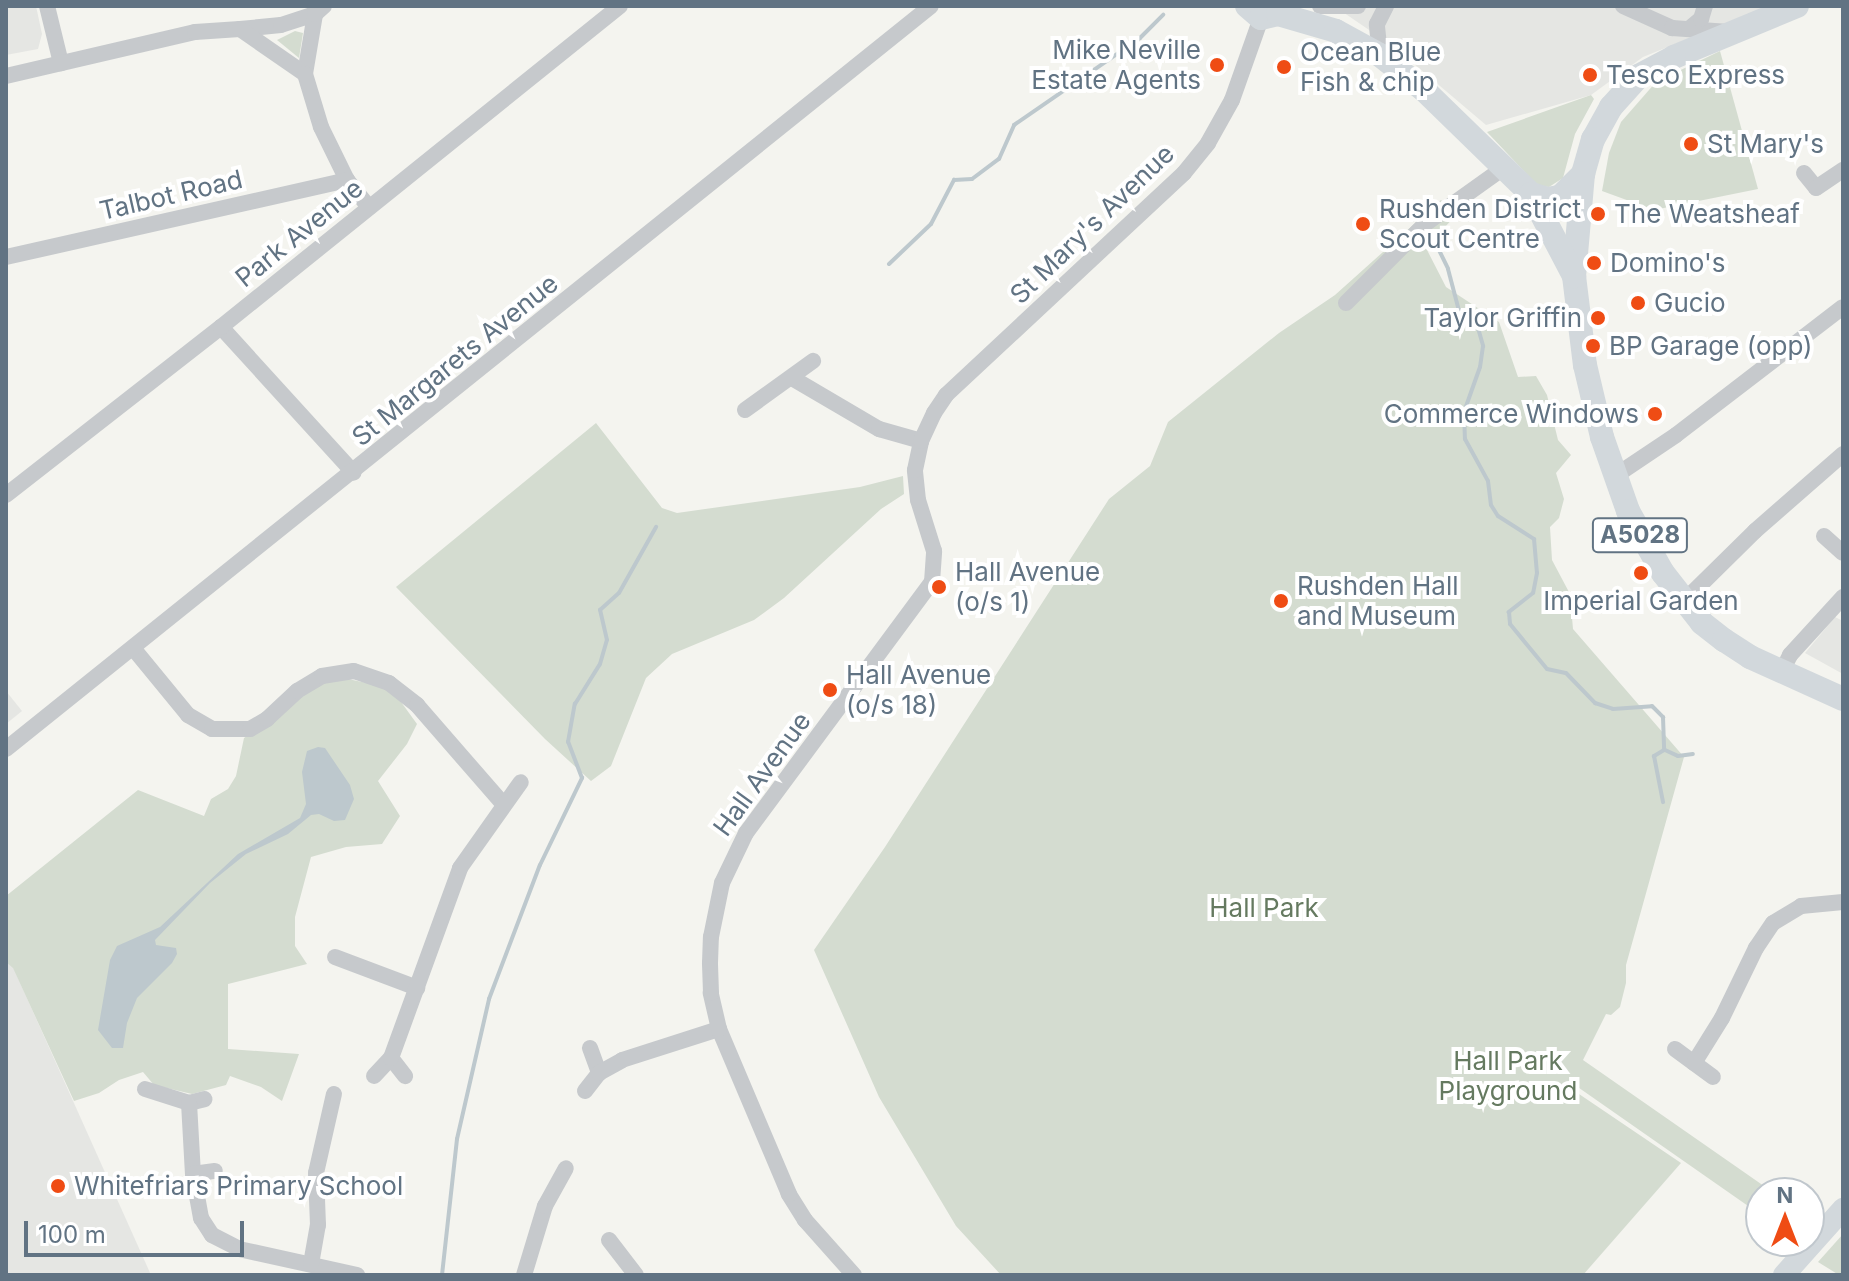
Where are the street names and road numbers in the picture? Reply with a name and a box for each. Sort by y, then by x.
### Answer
street label: St Mary's Avenue [1004,138,1180,310]
street label: Talbot Road [96,163,246,227]
street label: Park Avenue [229,172,369,294]
street label: St Margarets Avenue [346,267,564,453]
road number: A5028 [1590,515,1690,555]
street label: Hall Avenue [707,706,817,842]

